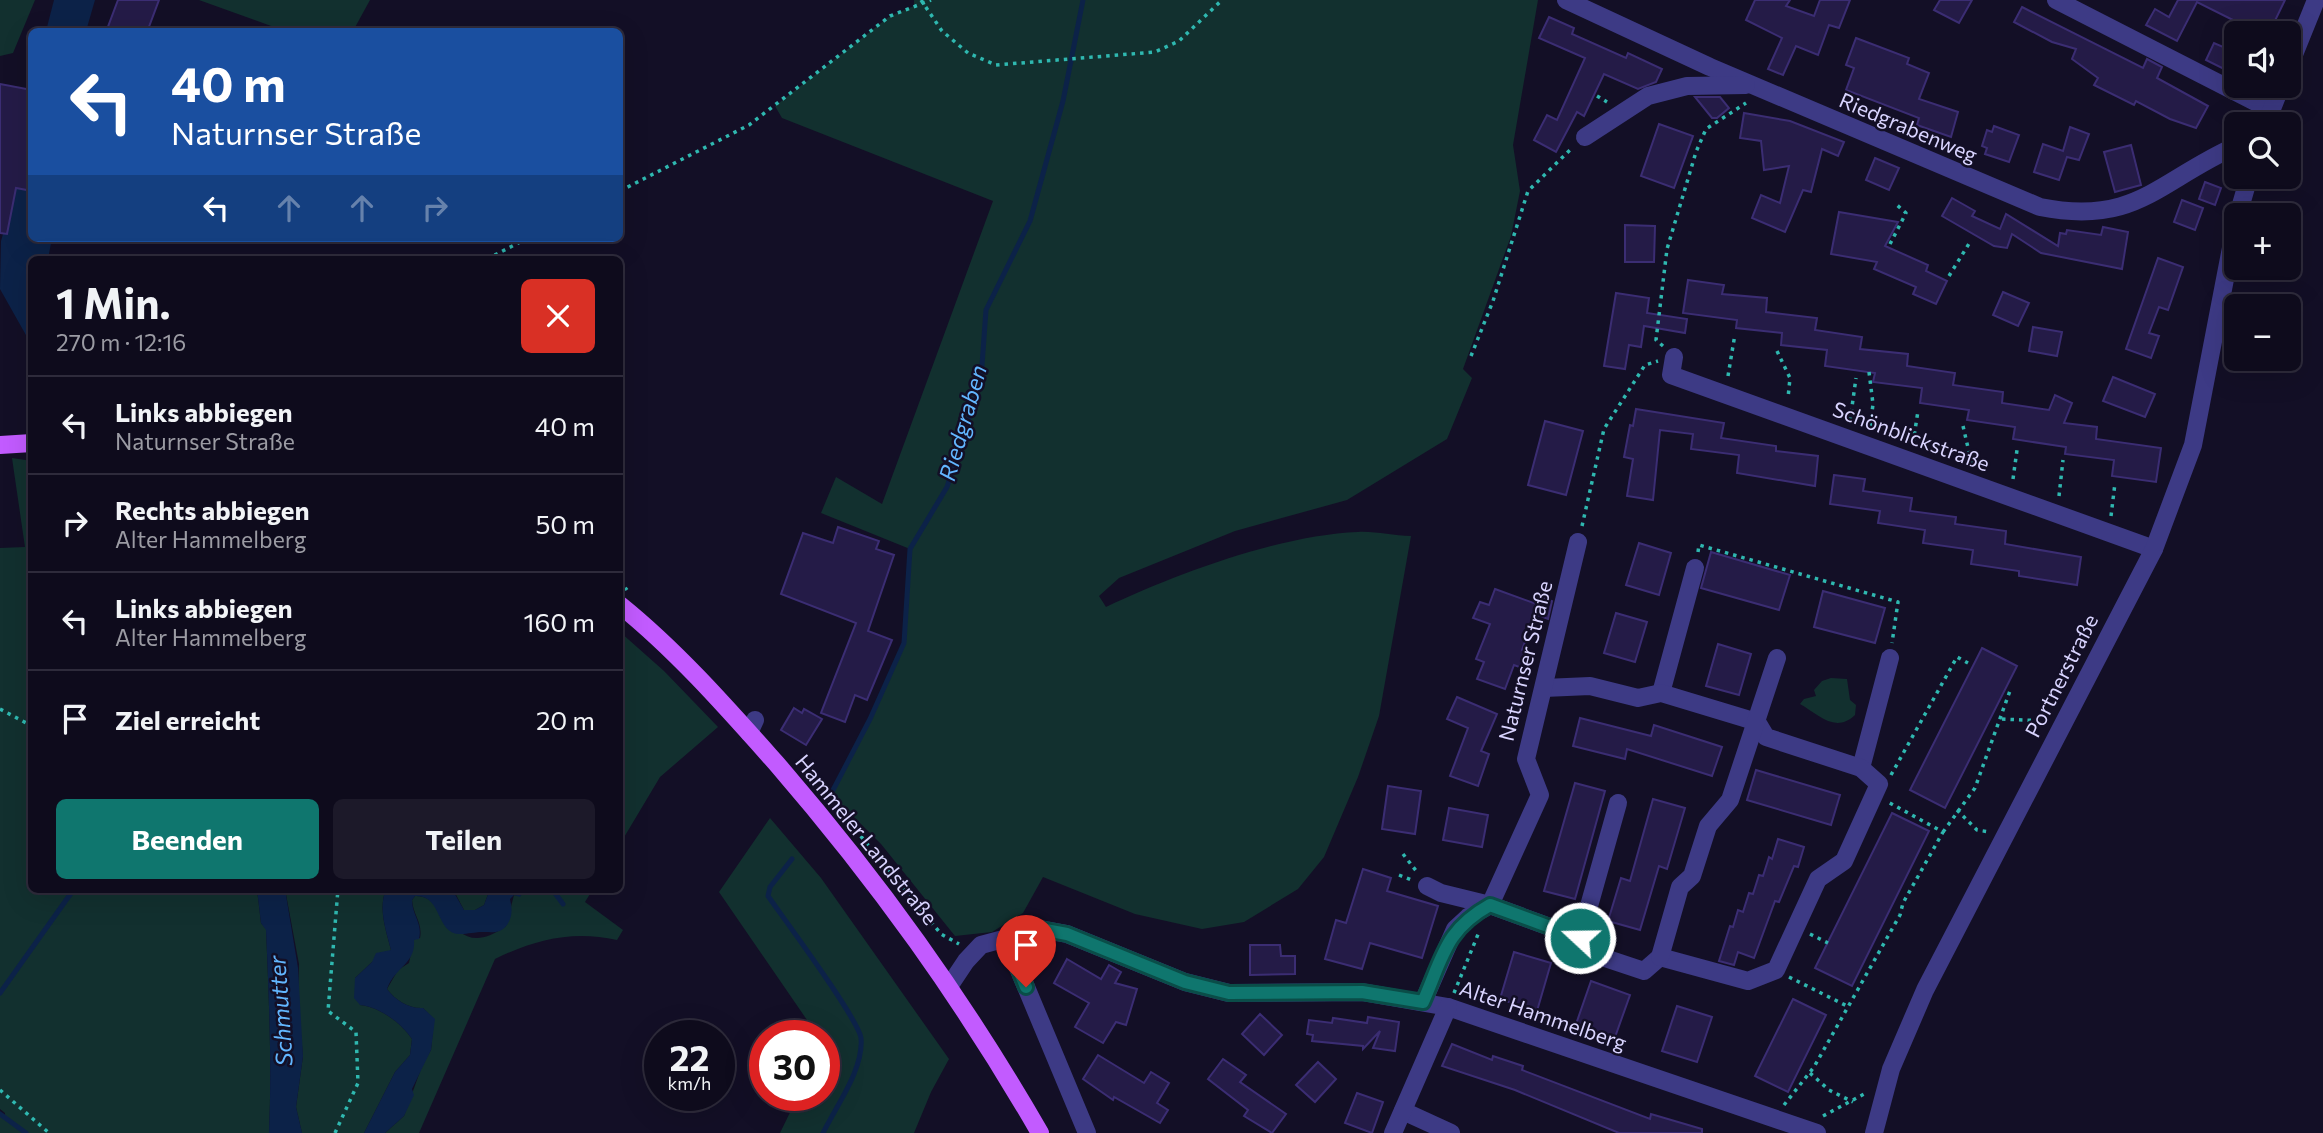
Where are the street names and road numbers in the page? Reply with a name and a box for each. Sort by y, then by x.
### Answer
street label: Riedgrabenweg [1836,86,1981,167]
street label: Schönblickstraße [1830,396,1993,476]
street label: Naturnser Straße [1493,578,1557,743]
street label: Portnerstraße [2019,610,2102,741]
street label: Hammeler Landstraße [791,749,943,929]
street label: Alter Hammelberg [1457,974,1630,1055]

